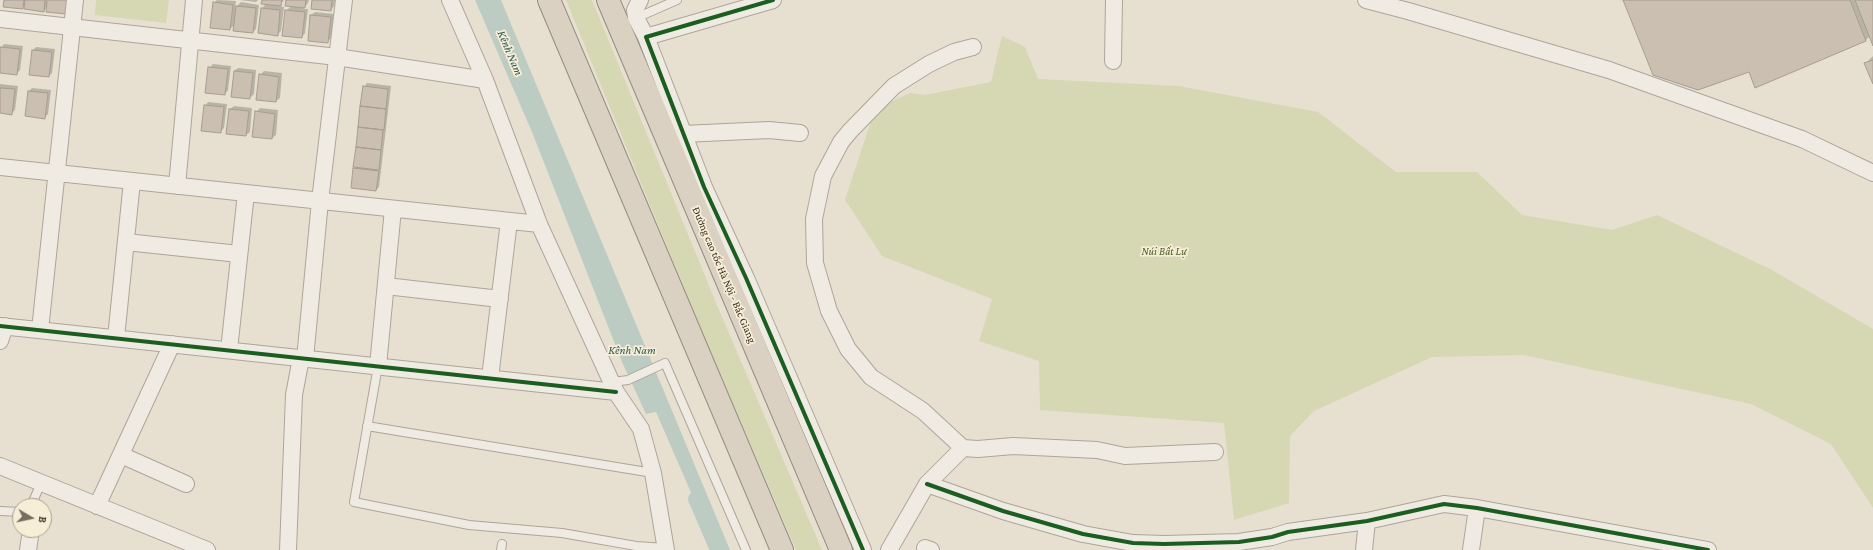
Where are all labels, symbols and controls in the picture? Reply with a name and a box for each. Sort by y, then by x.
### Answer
water label: Kênh Nam [494,28,526,78]
street label: Đường cao tốc Hà Nội - Bắc Giang [689,205,759,345]
park label: Núi Bất Lự [1141,245,1187,259]
water label: Kênh Nam [608,343,656,357]
north arrow [12,498,52,538]
text: B [36,516,49,524]

